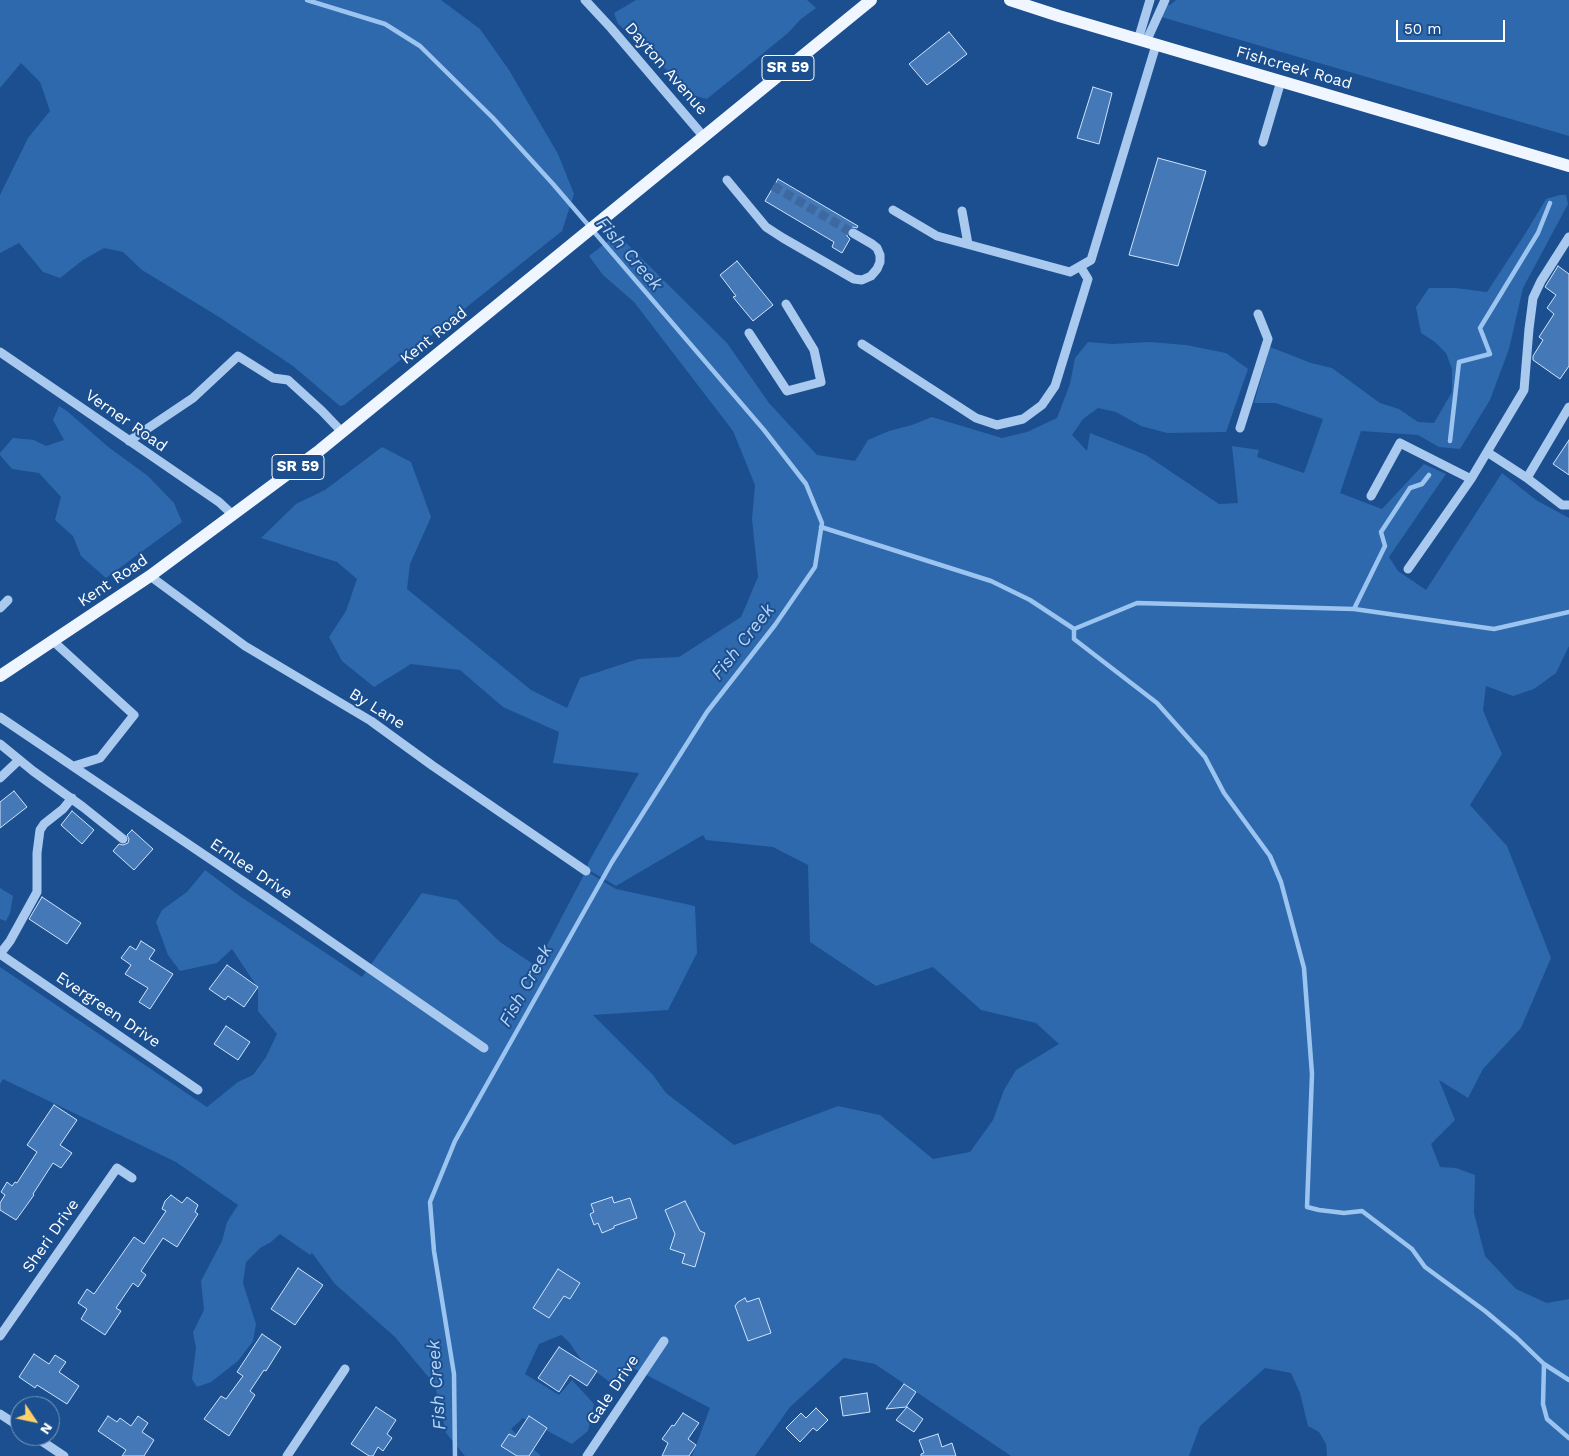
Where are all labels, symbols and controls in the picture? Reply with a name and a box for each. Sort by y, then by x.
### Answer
scale bar [1399,10,1508,42]
street label: Dayton Avenue [620,19,712,119]
text: 50 m [1404,20,1441,38]
street label: Fishcreek Road [1234,42,1354,94]
road number: SR 59 [762,56,814,80]
water label: Fish Creek [591,213,667,295]
street label: Kent Road [397,303,471,369]
street label: Verner Road [81,386,171,456]
road number: SR 59 [272,454,324,480]
street label: Kent Road [74,551,152,611]
water label: Fish Creek [707,600,779,684]
street label: By Lane [346,684,408,734]
street label: Ernlee Drive [206,834,296,904]
water label: Fish Creek [495,941,557,1031]
street label: Evergreen Drive [52,968,164,1052]
street label: Sheri Drive [19,1196,83,1276]
water label: Fish Creek [423,1339,451,1431]
street label: Gale Drive [583,1351,643,1429]
north arrow [10,1396,60,1446]
text: N [37,1420,56,1438]

